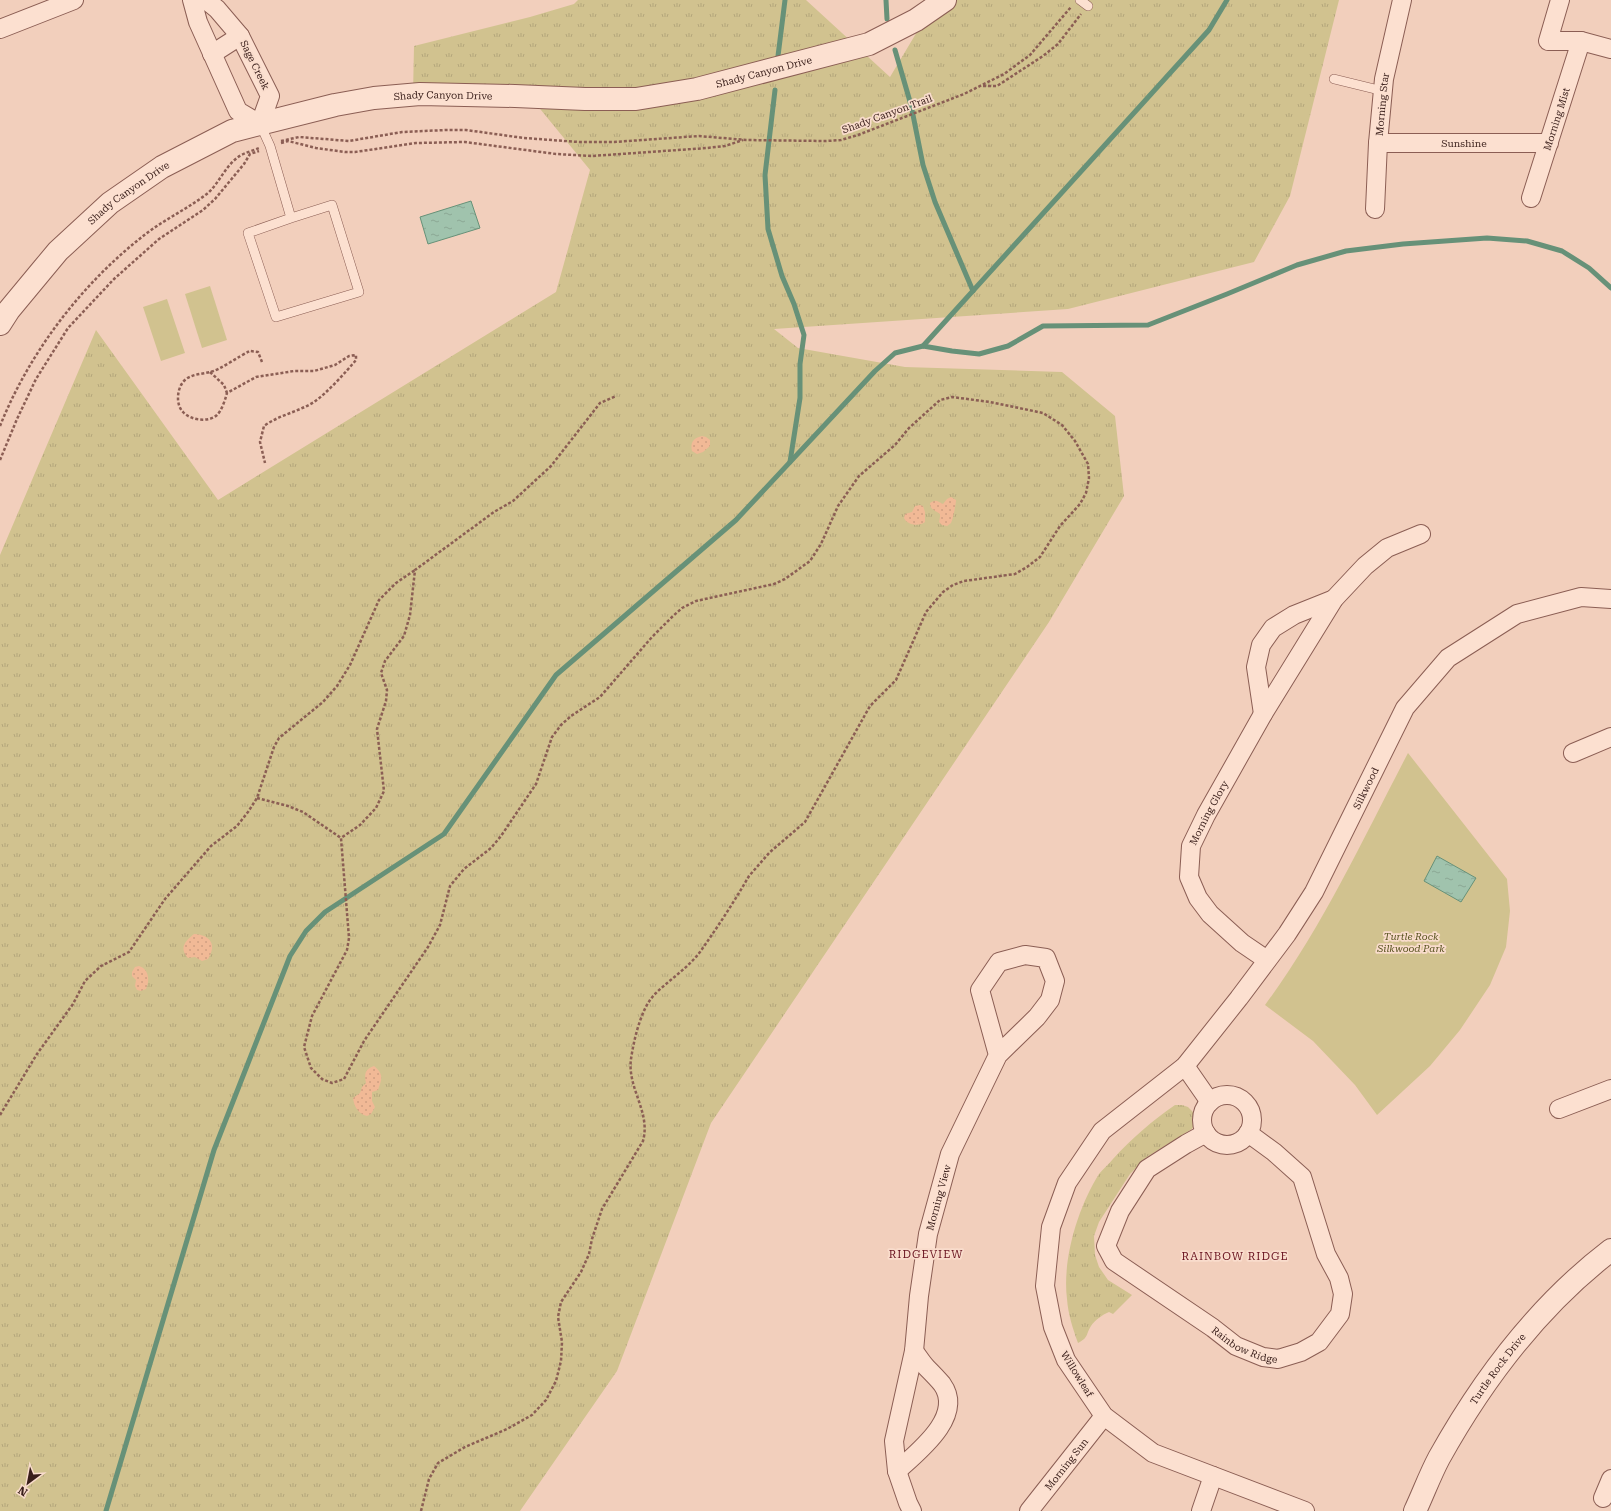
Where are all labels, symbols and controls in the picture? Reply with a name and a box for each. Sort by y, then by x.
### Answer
street label: Sage Creek [238,38,272,92]
street label: Shady Canyon Drive [715,54,813,89]
street label: Morning Star [1373,72,1391,136]
street label: Morning Mist [1541,86,1571,152]
street label: Shady Canyon Drive [393,88,493,102]
street label: Shady Canyon Trail [841,93,933,135]
street label: Sunshine [1441,138,1487,149]
street label: Shady Canyon Drive [85,159,171,226]
street label: Silkwood [1350,765,1381,811]
street label: Morning Glory [1187,778,1230,847]
park label: Turtle Rock Silkwood Park [1376,931,1445,954]
street label: Morning View [924,1162,953,1232]
district label: RIDGEVIEW [889,1248,963,1261]
district label: RAINBOW RIDGE [1181,1250,1289,1263]
street label: Rainbow Ridge [1210,1324,1279,1364]
street label: Turtle Rock Drive [1468,1331,1528,1406]
street label: Willowleaf [1059,1349,1096,1400]
street label: Morning Sun [1042,1435,1090,1492]
north arrow [8,1463,48,1503]
text: N [15,1483,30,1499]

